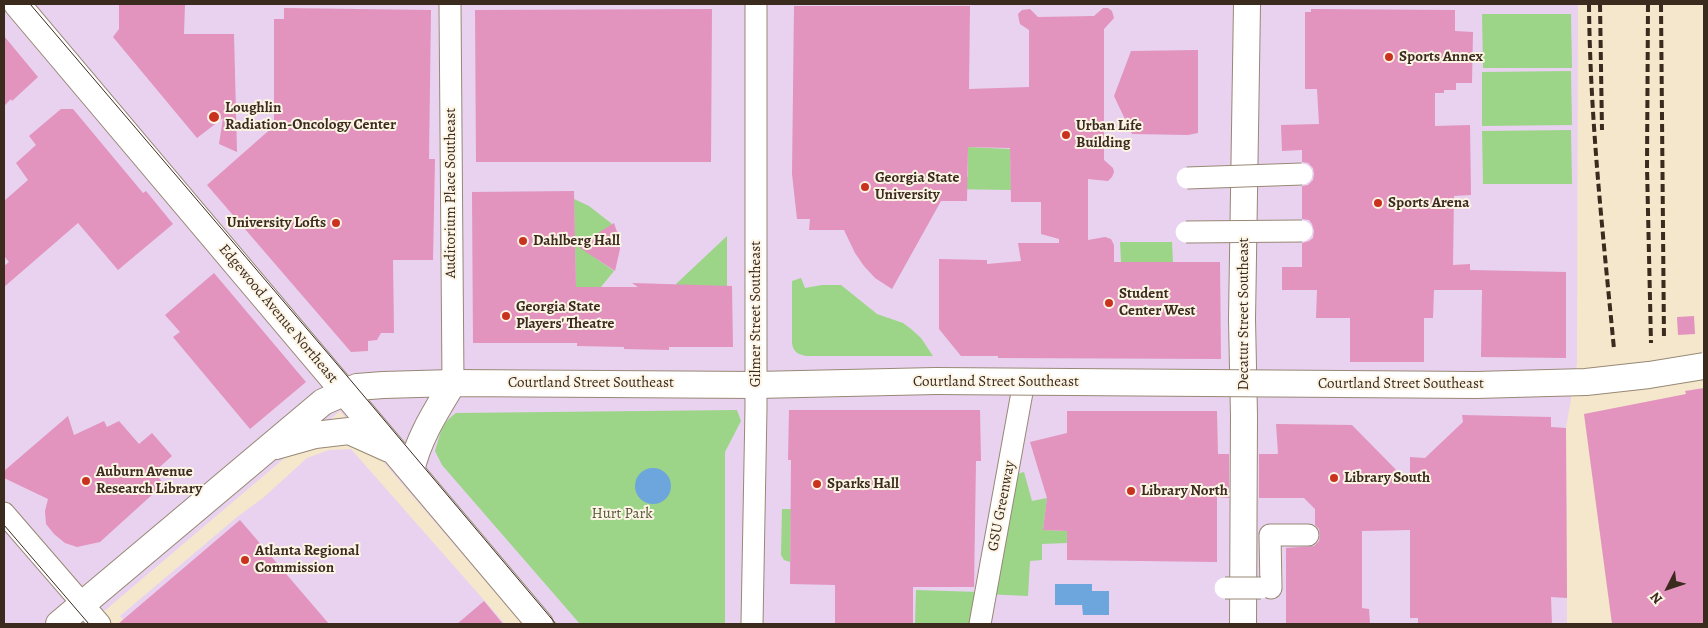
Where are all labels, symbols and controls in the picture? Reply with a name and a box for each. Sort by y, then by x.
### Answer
place label: Sports Annex [1399,48,1483,66]
marker: Sports Annex [1383,51,1395,63]
place label: Loughlin Radiation-Oncology Center [225,99,396,134]
street label: Auditorium Place Southeast [442,108,460,278]
marker: Loughlin Radiation-Oncology Center [207,110,221,124]
place label: Urban Life Building [1076,117,1142,152]
marker: Urban Life Building [1060,129,1072,141]
place label: Georgia State University [875,169,960,204]
marker: Georgia State University [859,181,871,193]
place label: Sports Arena [1388,194,1469,212]
marker: Sports Arena [1372,197,1384,209]
place label: University Lofts [227,214,326,232]
marker: University Lofts [330,217,342,229]
place label: Dahlberg Hall [533,232,620,250]
marker: Dahlberg Hall [517,235,529,247]
street label: Decatur Street Southeast [1235,238,1253,390]
street label: Edgewood Avenue Northeast [215,241,341,387]
street label: Gilmer Street Southeast [747,241,765,387]
place label: Student Center West [1119,285,1195,320]
marker: Student Center West [1103,297,1115,309]
place label: Georgia State Players' Theatre [516,298,614,333]
marker: Georgia State Players' Theatre [500,310,512,322]
street label: Courtland Street Southeast [913,373,1079,391]
street label: Courtland Street Southeast [508,374,674,392]
street label: Courtland Street Southeast [1318,375,1484,393]
street label: GSU Greenway [984,459,1020,553]
place label: Auburn Avenue Research Library [96,463,202,498]
place label: Library South [1344,469,1430,487]
marker: Library South [1328,472,1340,484]
marker: Auburn Avenue Research Library [80,475,92,487]
place label: Sparks Hall [827,475,899,493]
marker: Sparks Hall [811,478,823,490]
place label: Library North [1141,482,1228,500]
marker: Library North [1125,485,1137,497]
park label: Hurt Park [591,505,653,523]
place label: Atlanta Regional Commission [255,542,359,577]
marker: Atlanta Regional Commission [239,554,251,566]
north arrow [1643,563,1693,613]
text: N [1646,588,1667,608]

